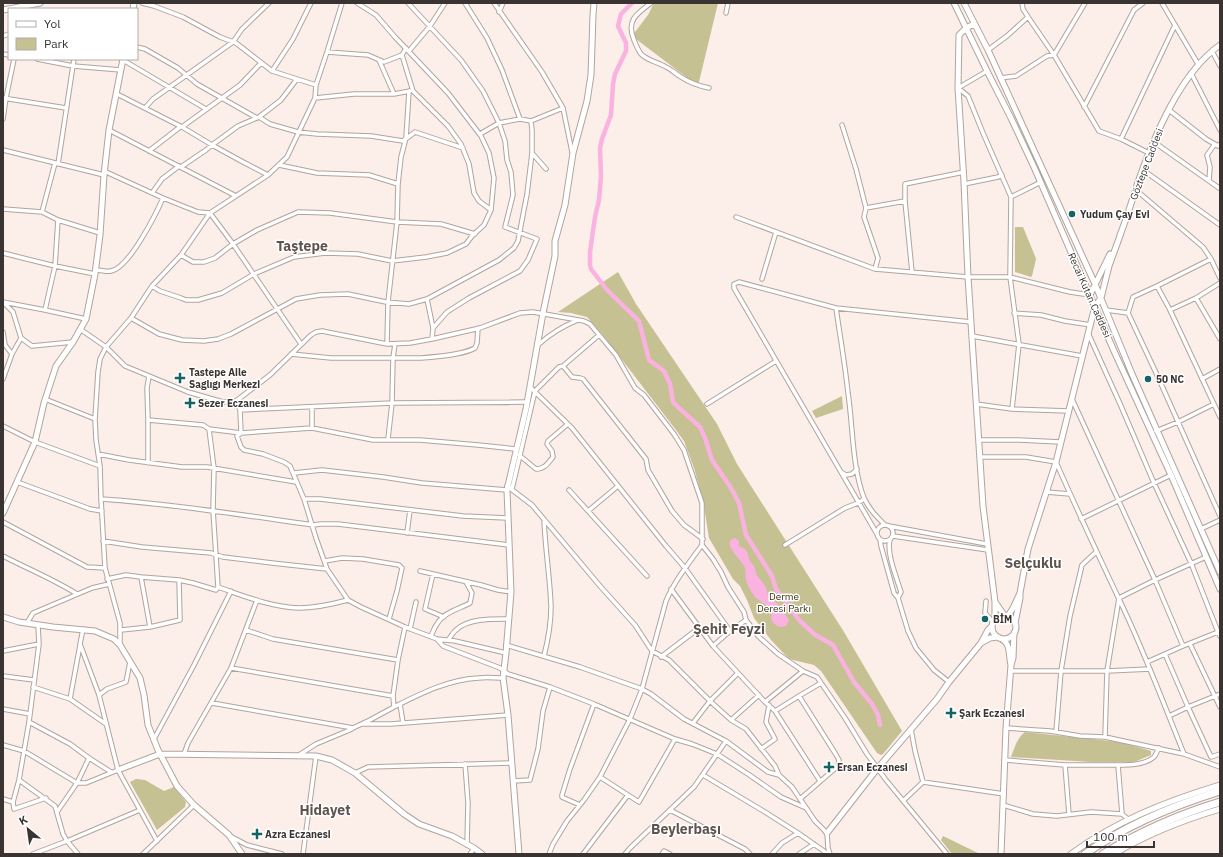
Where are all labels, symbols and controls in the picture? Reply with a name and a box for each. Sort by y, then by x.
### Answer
legend [8,8,138,60]
text: Yol [44,16,61,31]
text: Park [44,36,69,51]
street label: Göztepe Caddesi [1127,126,1166,202]
place label: Yudum Çay Evi [1080,208,1150,221]
marker: Yudum Çay Evi [1067,209,1077,219]
district label: Taştepe [276,237,328,255]
street label: Recai Kutan Caddesi [1065,251,1114,340]
place label: Tastepe Aile Saglıgı Merkezi [189,366,260,391]
marker: Tastepe Aile Saglıgı Merkezi [174,372,186,384]
place label: 50 NC [1156,373,1185,386]
marker: 50 NC [1143,374,1153,384]
place label: Sezer Eczanesi [198,397,269,410]
marker: Sezer Eczanesi [185,398,195,408]
district label: Selçuklu [1004,554,1062,572]
park label: Derme Deresi Parkı [757,590,811,615]
place label: BİM [993,613,1012,626]
marker: BİM [980,614,990,624]
district label: Şehit Feyzi [693,620,765,638]
place label: Şark Eczanesi [959,707,1025,720]
marker: Şark Eczanesi [946,708,956,718]
place label: Ersan Eczanesi [837,761,908,774]
marker: Ersan Eczanesi [824,762,834,772]
district label: Hidayet [299,801,351,819]
north arrow [8,809,48,849]
text: K [16,812,30,828]
district label: Beylerbaşı [651,820,721,838]
scale bar [1087,823,1154,849]
place label: Azra Eczanesi [265,828,331,841]
marker: Azra Eczanesi [252,829,262,839]
text: 100 m [1093,829,1128,844]

